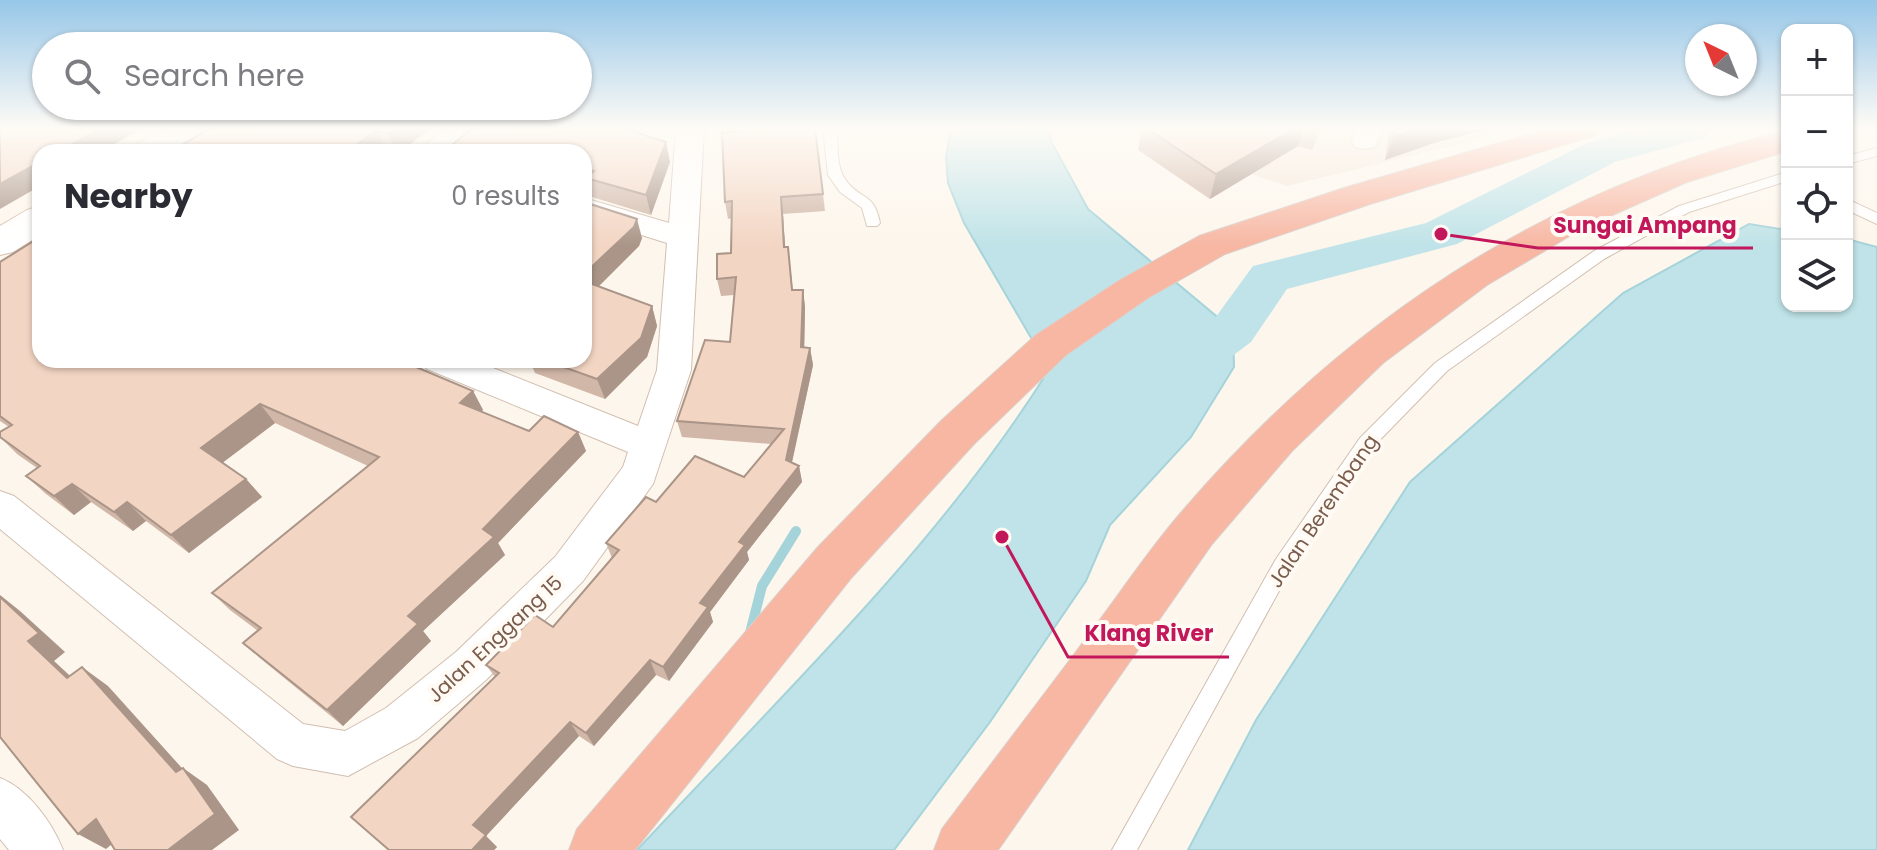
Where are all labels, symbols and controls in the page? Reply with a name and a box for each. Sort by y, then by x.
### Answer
north arrow [1685,24,1757,96]
map controls [1781,24,1853,312]
button: + [1781,24,1853,96]
search box [32,32,592,120]
icon: search [60,54,104,98]
text: Search here [124,54,305,97]
button: − [1781,96,1853,168]
button: locate [1781,168,1853,240]
text: Nearby [64,172,193,220]
text: 0 results [451,178,560,214]
callout: Sungai Ampang [1538,202,1753,248]
text: Sungai Ampang [1553,210,1737,241]
button: layers [1781,240,1853,312]
street label: Jalan Berembang [1261,429,1385,593]
street label: Jalan Enggang 15 [421,569,569,709]
callout: Klang River [1068,611,1229,657]
text: Klang River [1085,618,1213,649]

